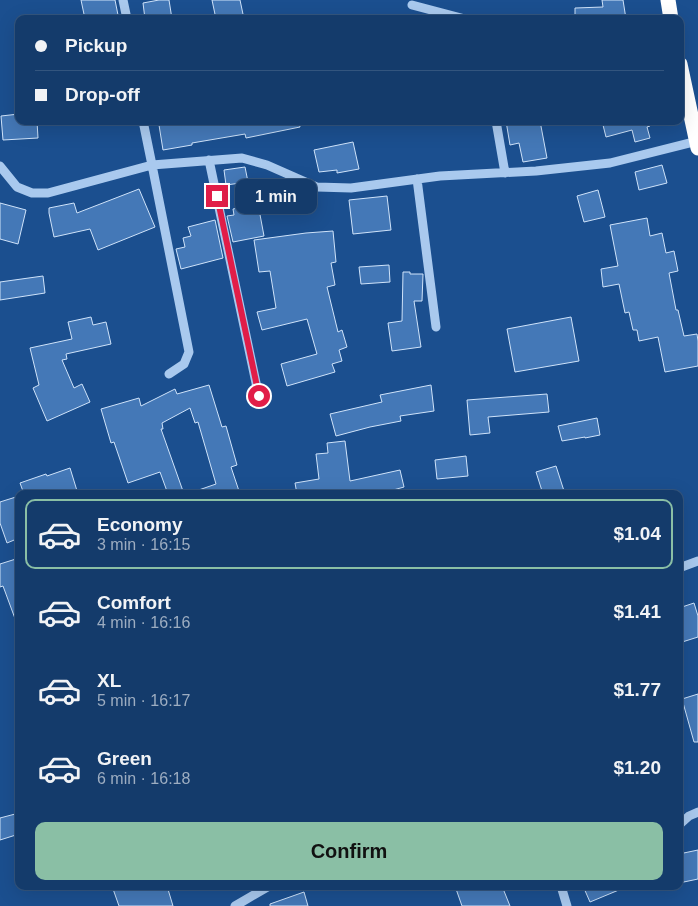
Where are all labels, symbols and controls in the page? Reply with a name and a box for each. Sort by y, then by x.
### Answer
text: Pickup [65,35,127,56]
text: Drop-off [65,84,140,105]
callout: 1 min [234,178,317,214]
route end [206,185,228,207]
text: 1 min [255,188,297,205]
route start [248,385,270,407]
icon: car [37,512,82,557]
text: Economy [97,514,183,535]
text: $1.04 [613,523,661,544]
text: 3 min · 16:15 [97,536,190,553]
icon: car [37,590,82,635]
text: Comfort [97,592,171,613]
text: $1.41 [613,601,661,622]
text: 4 min · 16:16 [97,614,190,631]
icon: car [37,668,82,713]
text: XL [97,670,121,691]
text: $1.77 [613,679,661,700]
text: 5 min · 16:17 [97,692,190,709]
icon: car [37,746,82,791]
text: Green [97,748,152,769]
text: $1.20 [613,757,661,778]
text: 6 min · 16:18 [97,770,190,787]
button: Confirm [35,822,663,880]

